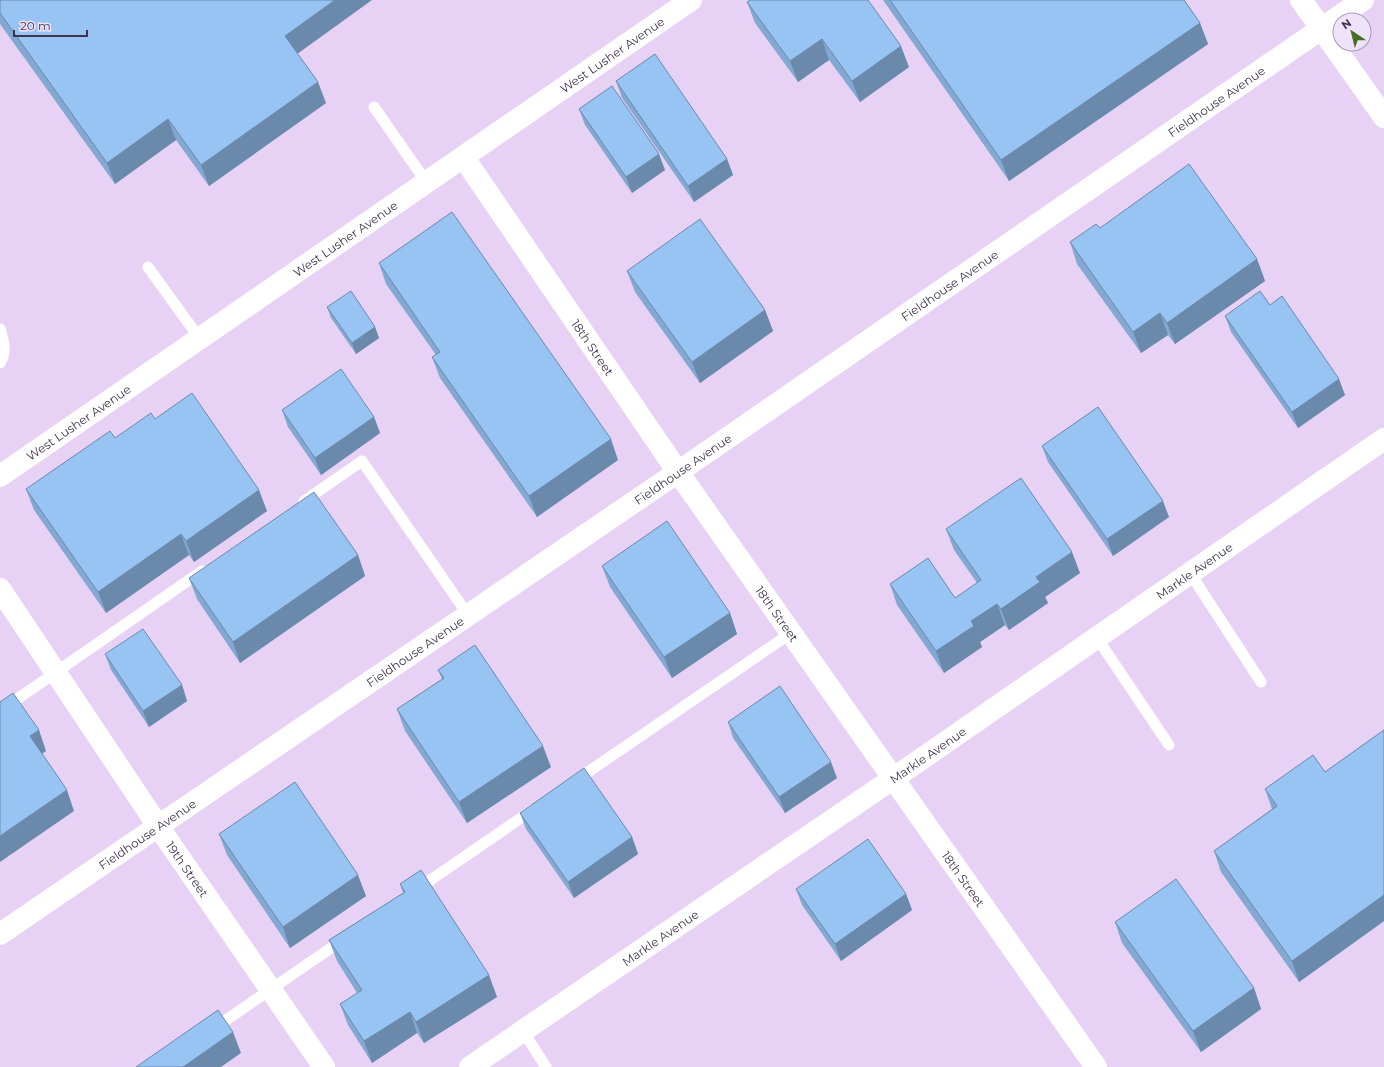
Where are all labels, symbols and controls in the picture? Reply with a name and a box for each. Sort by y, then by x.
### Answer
scale bar [14,12,87,38]
north arrow [1332,12,1372,52]
street label: West Lusher Avenue [557,13,667,96]
text: N [1339,16,1354,32]
text: 20 m [20,18,51,33]
street label: Fieldhouse Avenue [1165,62,1268,140]
street label: West Lusher Avenue [290,197,400,279]
street label: Fieldhouse Avenue [898,246,1001,324]
street label: 18th Street [569,316,617,378]
street label: West Lusher Avenue [23,381,133,463]
street label: Fieldhouse Avenue [631,430,734,507]
street label: Markle Avenue [1153,539,1235,602]
street label: 18th Street [753,583,802,644]
street label: Fieldhouse Avenue [363,613,467,690]
street label: Markle Avenue [887,723,969,786]
street label: Fieldhouse Avenue [95,795,199,872]
street label: 19th Street [163,838,212,900]
street label: 18th Street [939,848,988,909]
street label: Markle Avenue [619,906,701,969]

